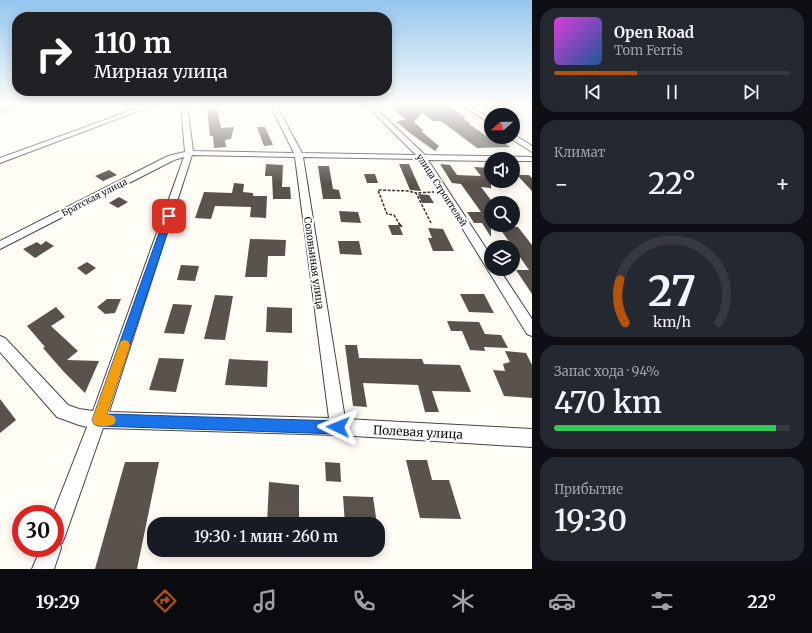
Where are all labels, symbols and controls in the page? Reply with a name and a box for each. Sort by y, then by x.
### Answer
text: Open Road [614,23,694,42]
text: 110 m [94,25,171,61]
icon: right [28,28,80,80]
text: Tom Ferris [614,42,683,59]
text: Мирная улица [94,60,228,83]
icon: previous [582,81,604,103]
icon: pause [661,81,683,103]
icon: next [740,81,762,103]
north arrow [484,108,520,144]
map controls [484,108,520,276]
text: Климат [554,144,605,161]
street label: улица Строителей [414,152,470,228]
button: sound [484,152,520,188]
text: 22° [648,164,696,202]
text: − [554,170,569,198]
text: + [775,170,790,198]
street label: Братская улица [59,176,129,218]
button: search [484,196,520,232]
pin [152,199,186,233]
icon: arrive [158,205,180,227]
street label: Соловьиная улица [301,216,327,311]
button: layers [484,240,520,276]
text: 27 [648,264,696,316]
text: km/h [653,312,691,330]
text: Запас хода · 94% [554,363,659,380]
text: 470 km [554,383,662,421]
position arrow [317,406,359,448]
street label: Полевая улица [373,422,464,442]
text: Прибытие [554,481,623,498]
text: 19:30 [554,501,627,539]
speed limit sign: 30 [12,505,64,557]
text: 19:30 · 1 мин · 260 m [194,527,338,546]
icon: directions [151,587,179,615]
icon: music [251,587,279,615]
icon: phone [350,587,378,615]
icon: climate [449,587,477,615]
icon: car [548,587,576,615]
icon: filters [648,587,676,615]
text: 19:29 [36,590,80,613]
text: 22° [747,590,776,613]

